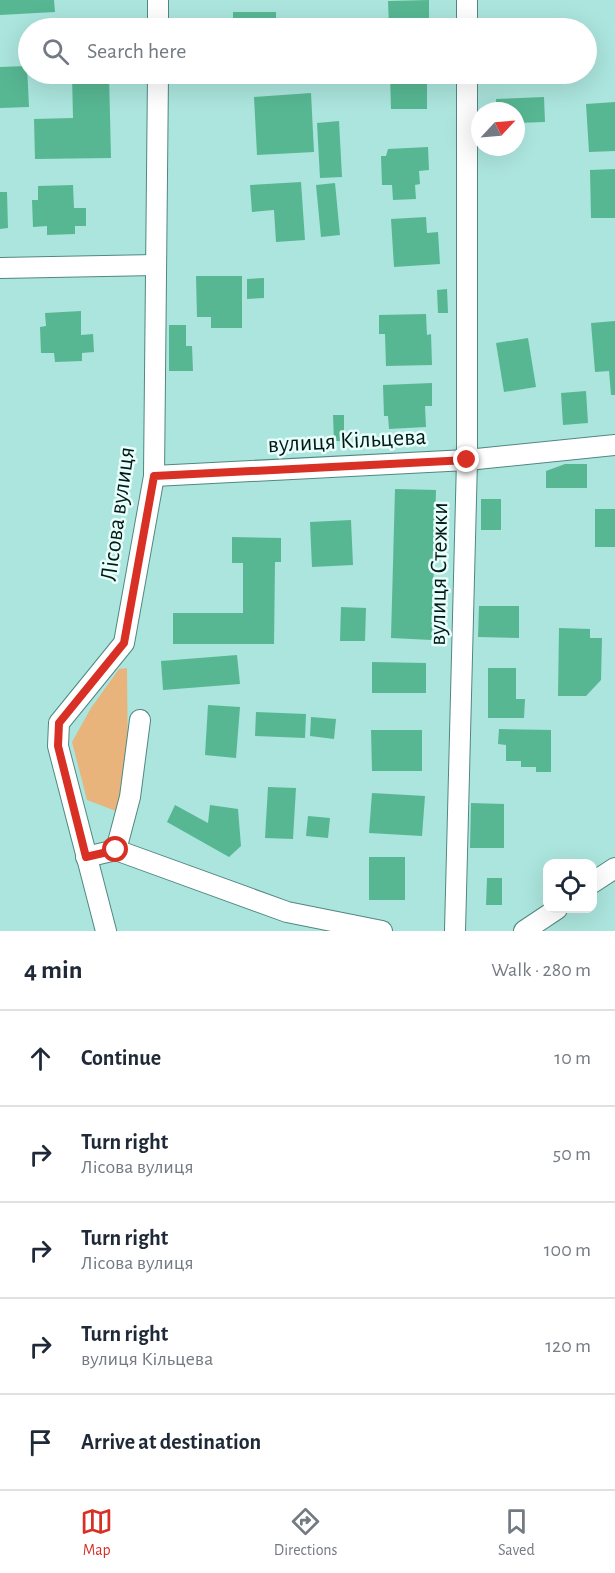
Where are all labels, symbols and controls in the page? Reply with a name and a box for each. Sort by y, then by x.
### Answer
search box [18,18,597,84]
icon: search [39,35,72,68]
text: Search here [87,40,186,62]
north arrow [471,102,525,156]
street label: вулиця Кільцева [267,425,427,457]
street label: Лісова вулиця [97,445,139,583]
route end [453,446,479,472]
street label: вулиця Стежки [426,502,452,646]
route start [102,836,128,862]
map controls [543,859,597,913]
button: locate [543,859,597,913]
text: 4 min [24,957,83,983]
text: Walk · 280 m [491,960,591,980]
icon: ahead [24,1042,57,1075]
text: Continue [81,1047,161,1069]
text: 10 m [554,1048,591,1068]
text: Turn right [81,1131,168,1153]
icon: right [24,1138,57,1171]
text: 50 m [553,1144,591,1164]
text: Лісова вулиця [81,1157,194,1177]
text: Turn right [81,1227,168,1249]
icon: right [24,1234,57,1267]
text: 100 m [544,1240,591,1260]
text: Лісова вулиця [81,1253,194,1273]
text: Turn right [81,1323,168,1345]
icon: right [24,1330,57,1363]
text: 120 m [545,1336,591,1356]
text: вулиця Кільцева [81,1349,213,1369]
icon: arrive [24,1426,57,1459]
text: Arrive at destination [81,1431,261,1453]
tab: Map [80,1505,113,1560]
tab: Directions [274,1505,338,1560]
tab: Saved [498,1505,535,1560]

